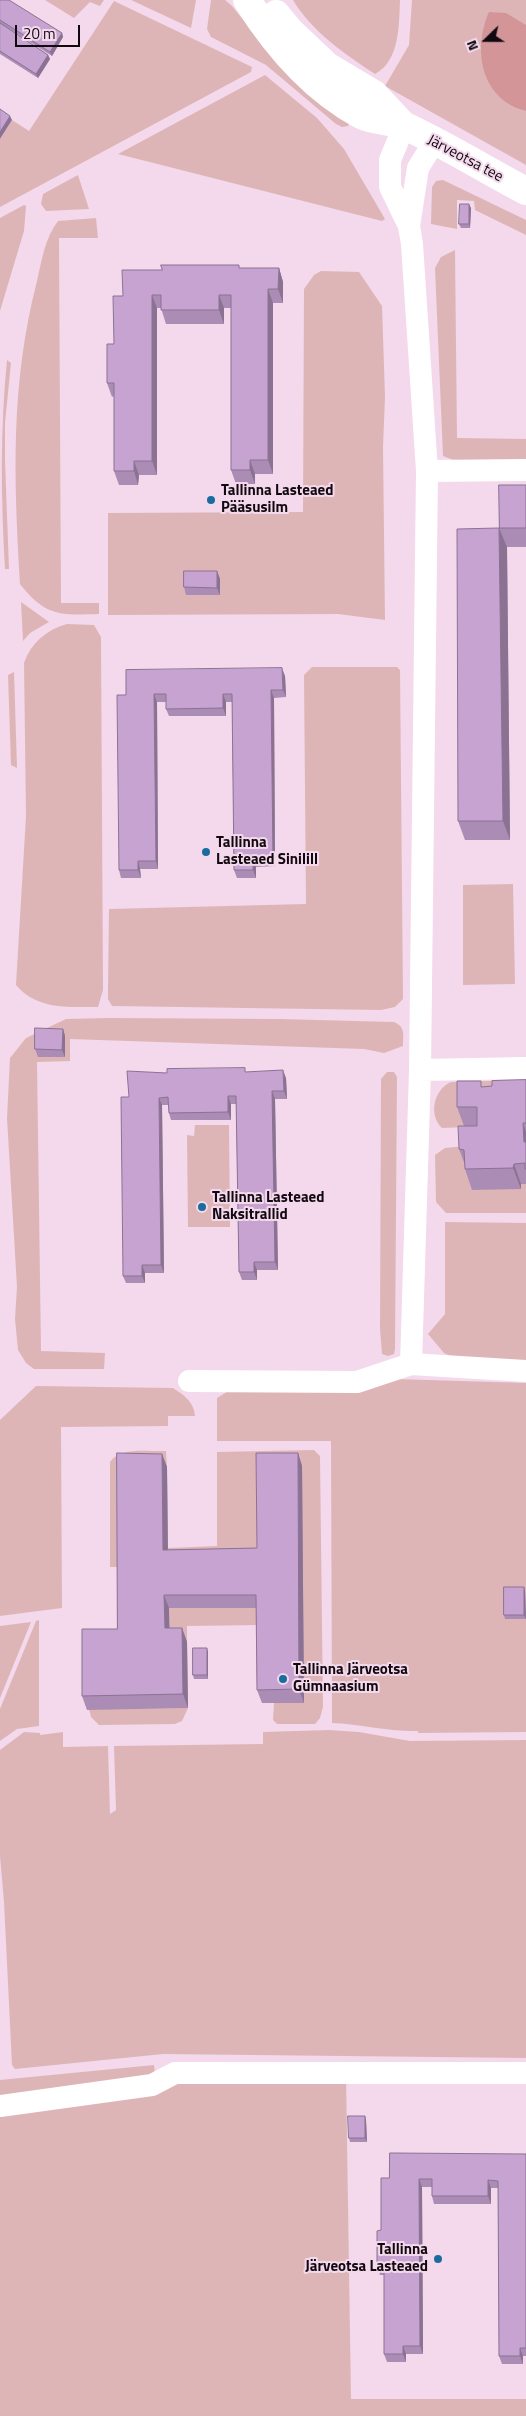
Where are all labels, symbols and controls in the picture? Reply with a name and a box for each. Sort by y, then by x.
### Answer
scale bar [18,15,82,47]
north arrow [461,15,511,65]
text: 20 m [23,22,56,45]
text: N [460,37,483,54]
street label: Järveotsa tee [424,132,506,186]
place label: Tallinna Lasteaed Pääsusilm [221,482,333,517]
marker: Tallinna Lasteaed Pääsusilm [205,494,217,506]
place label: Tallinna Lasteaed Sinilill [216,834,318,869]
marker: Tallinna Lasteaed Sinilill [200,846,212,858]
place label: Tallinna Lasteaed Naksitrallid [212,1189,324,1224]
marker: Tallinna Lasteaed Naksitrallid [196,1201,208,1213]
place label: Tallinna Järveotsa Gümnaasium [293,1661,408,1696]
marker: Tallinna Järveotsa Gümnaasium [277,1673,289,1685]
place label: Tallinna Järveotsa Lasteaed [305,2241,428,2276]
marker: Tallinna Järveotsa Lasteaed [432,2253,444,2265]

